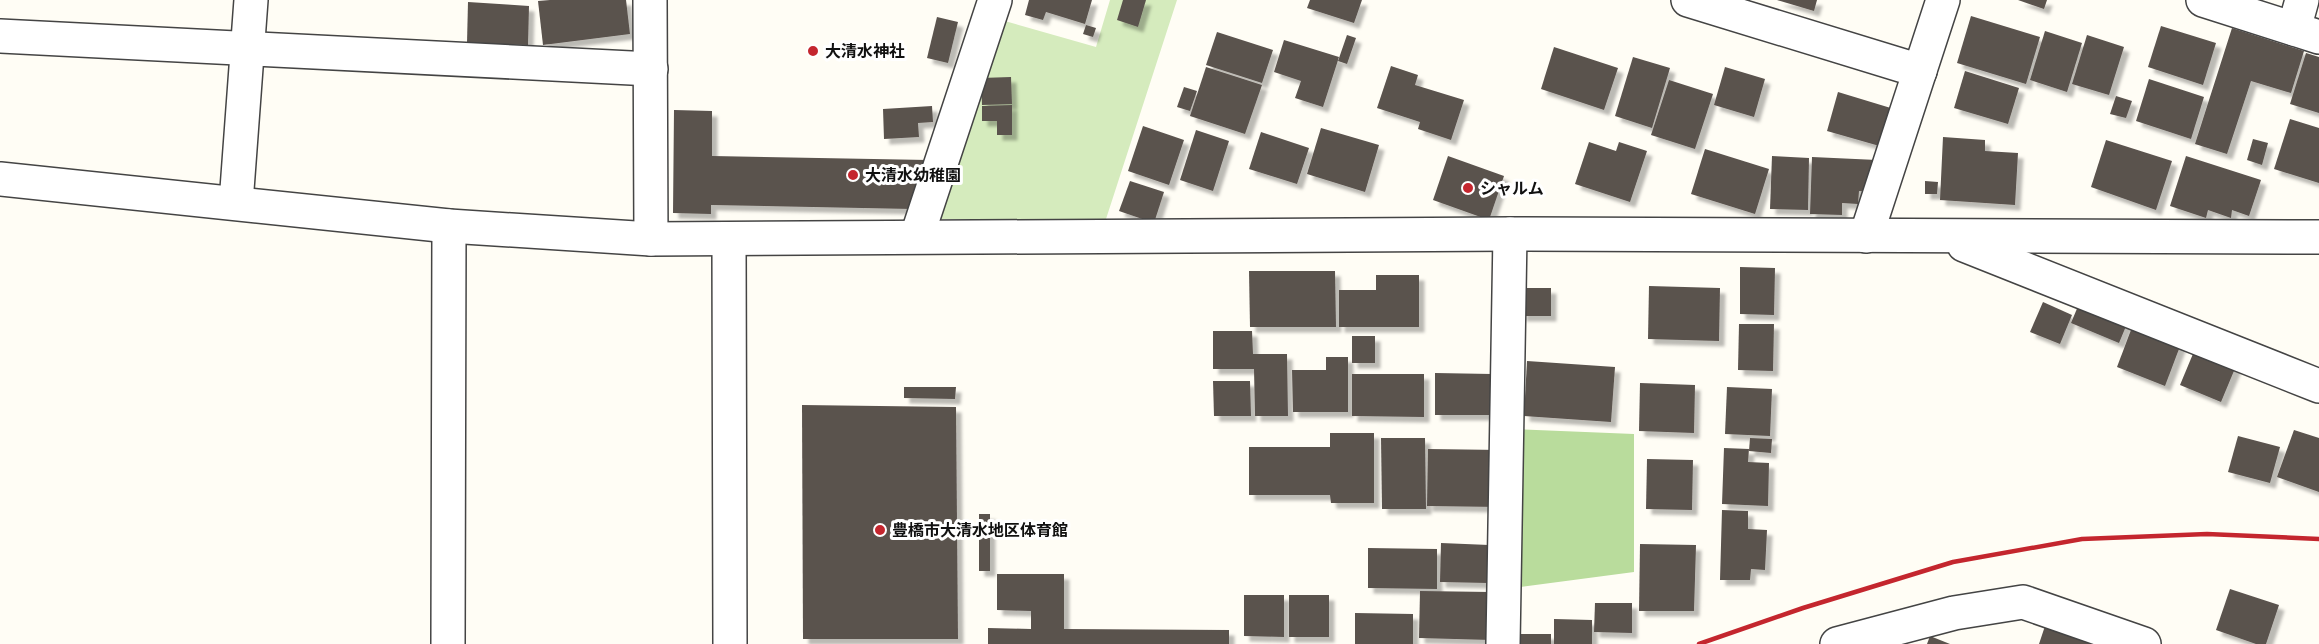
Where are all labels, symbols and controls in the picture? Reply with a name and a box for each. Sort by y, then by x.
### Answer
place label: 大清水神社 [825,41,905,61]
marker: 大清水神社 [806,44,820,58]
place label: 大清水幼稚園 [865,165,961,185]
marker: 大清水幼稚園 [846,168,860,182]
place label: シャルム [1480,178,1544,198]
marker: シャルム [1461,181,1475,195]
place label: 豊橋市大清水地区体育館 [892,520,1068,540]
marker: 豊橋市大清水地区体育館 [873,523,887,537]

